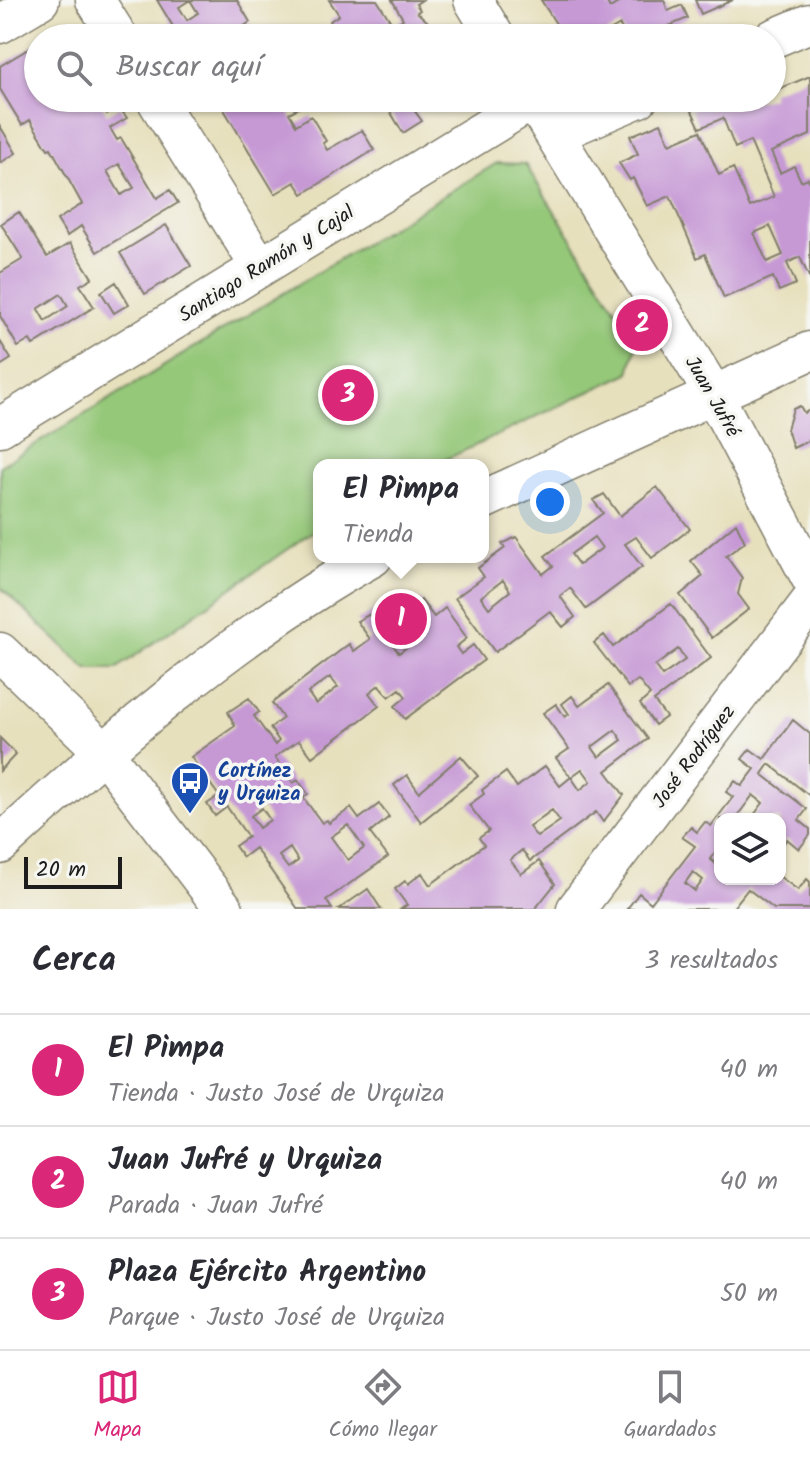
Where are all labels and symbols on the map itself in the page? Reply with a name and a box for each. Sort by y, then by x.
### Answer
street label: Santiago Ramón y Cajal [173,198,361,332]
pin: 2 [616,295,668,355]
street label: Juan Jufré [675,350,748,445]
pin: 3 [322,365,374,425]
your location [530,482,570,522]
pin: 1 [375,589,427,649]
street label: José Rodríguez [645,698,744,816]
place label: Cortínez y Urquiza [217,756,300,811]
bus stop icon: Cortínez y Urquiza [169,760,211,815]
scale bar [24,853,122,889]

